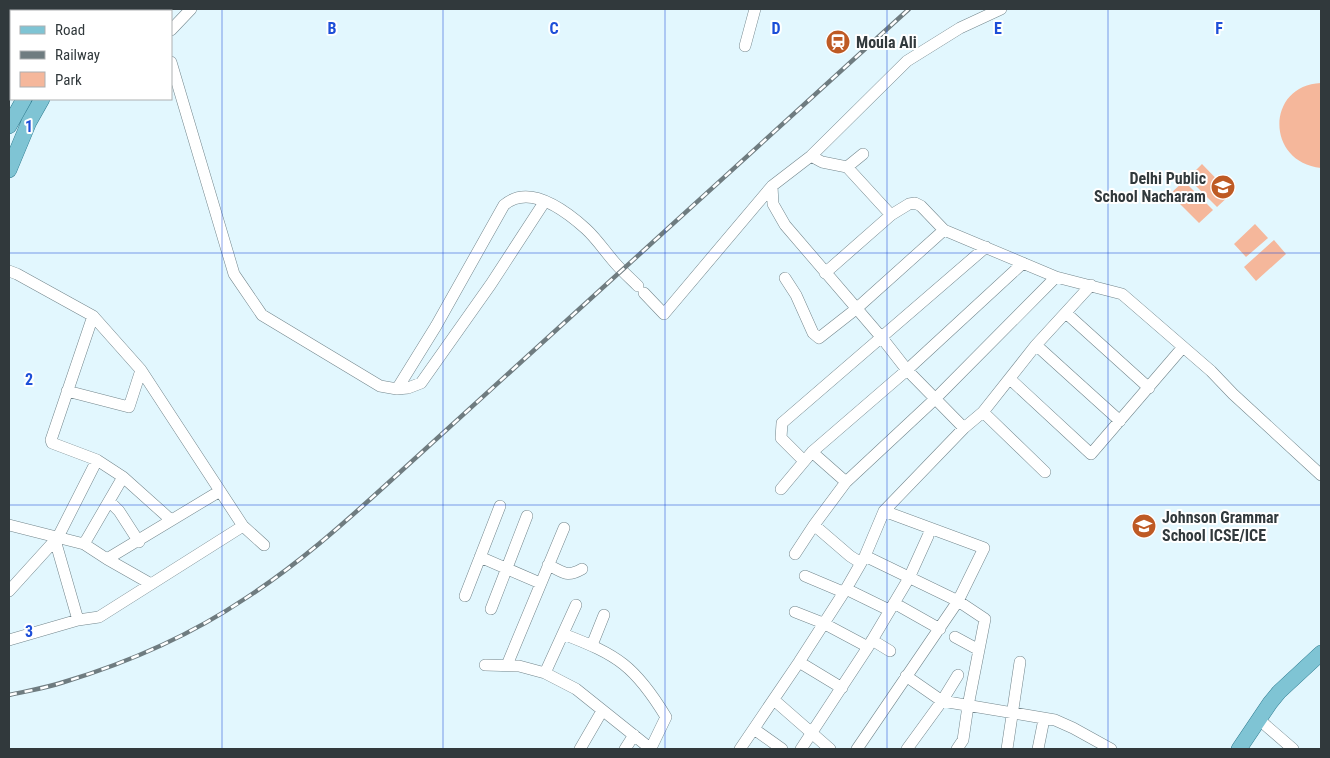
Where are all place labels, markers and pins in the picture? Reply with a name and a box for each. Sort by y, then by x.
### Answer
station icon: Moula Ali [825,29,851,55]
place label: Moula Ali [856,33,917,52]
place label: Delhi Public School Nacharam [1094,169,1206,206]
school or university icon: Delhi Public School Nacharam [1210,174,1236,200]
place label: Johnson Grammar School ICSE/ICE [1162,508,1279,545]
school or university icon: Johnson Grammar School ICSE/ICE [1131,513,1157,539]

